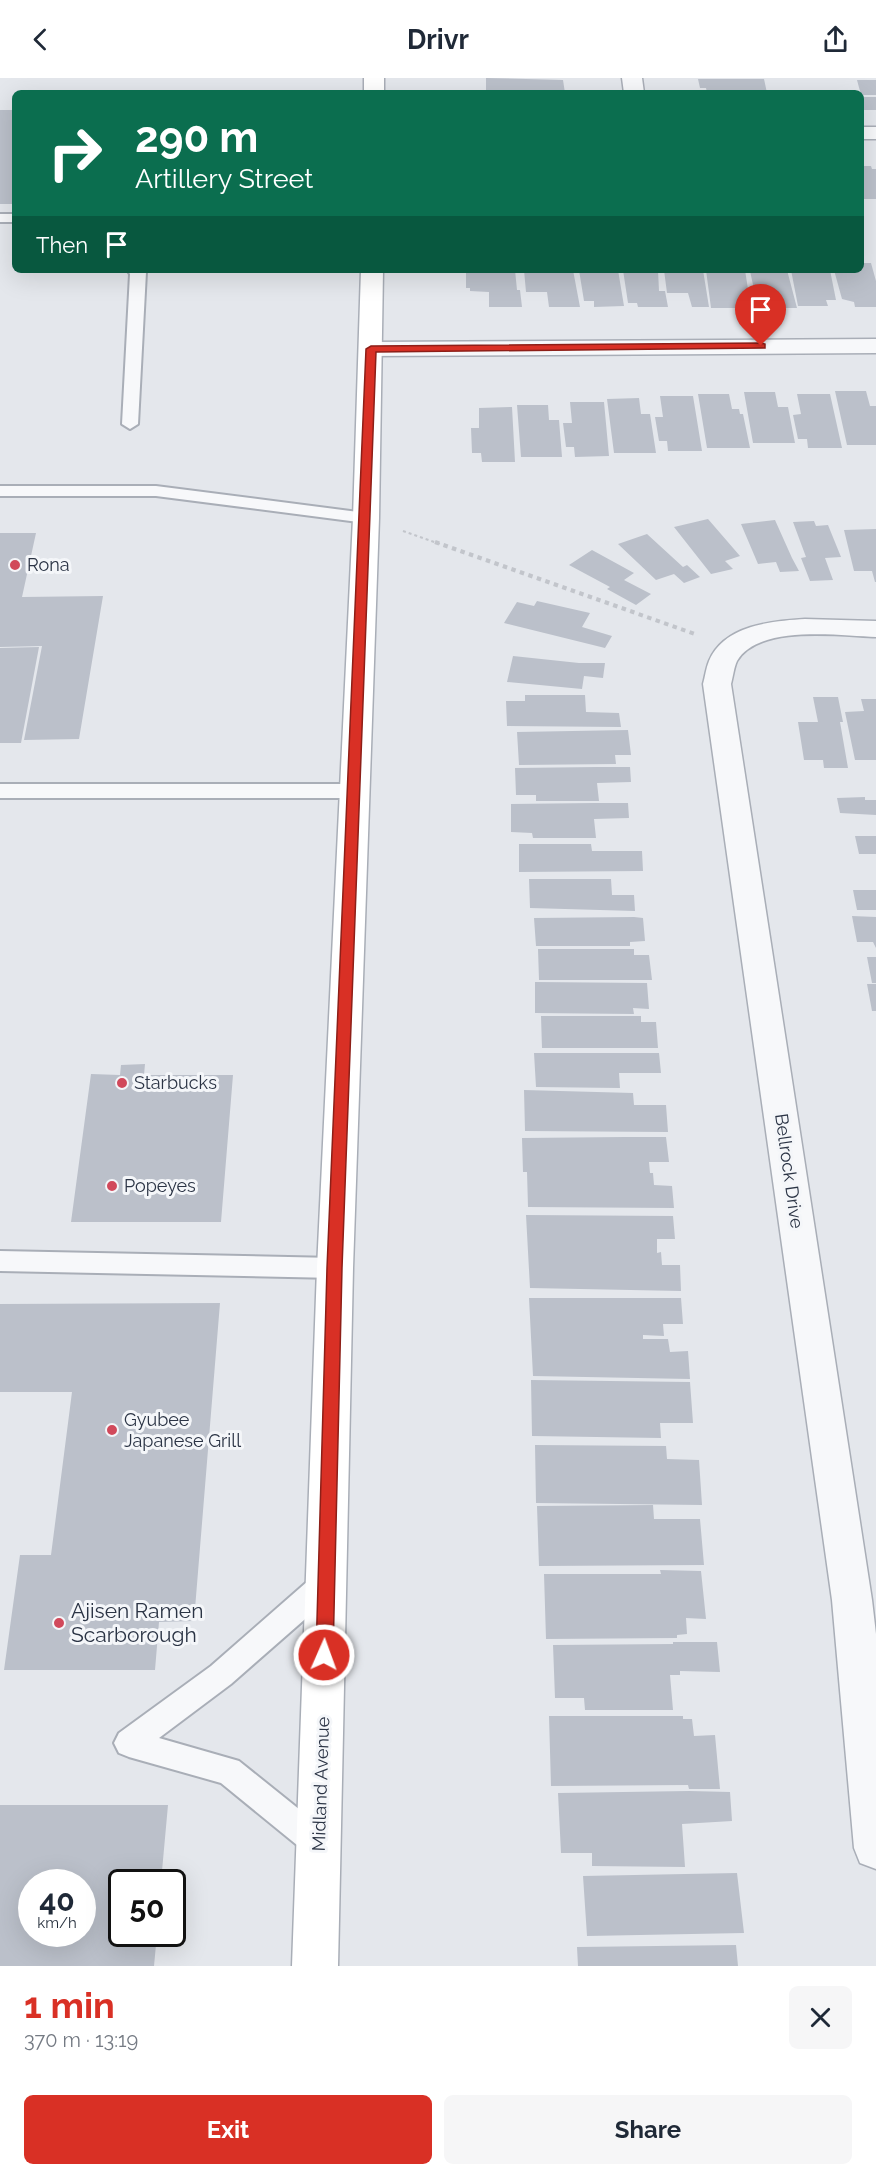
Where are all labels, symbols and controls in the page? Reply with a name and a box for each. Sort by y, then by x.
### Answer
icon: back [24,23,57,56]
icon: share [819,23,852,56]
text: Drivr [407,24,469,55]
text: 290 m [135,113,258,162]
icon: right [36,114,114,192]
text: Artillery Street [135,163,313,194]
icon: arrive [100,228,133,261]
text: Then [36,232,88,258]
pin [735,284,786,346]
icon: arrive [744,293,777,326]
place label: Rona [27,554,69,575]
marker: Rona [8,558,22,572]
place label: Starbucks [134,1072,217,1093]
marker: Starbucks [115,1076,129,1090]
street label: Bellrock Drive [771,1112,808,1230]
place label: Popeyes [124,1175,196,1196]
marker: Popeyes [105,1179,119,1193]
place label: Gyubee Japanese Grill [124,1409,241,1451]
marker: Gyubee Japanese Grill [105,1423,119,1437]
place label: Ajisen Ramen Scarborough [71,1598,203,1647]
marker: Ajisen Ramen Scarborough [52,1616,66,1630]
position arrow [292,1623,356,1687]
street label: Midland Avenue [308,1716,333,1852]
speed limit sign: 50 [108,1869,186,1947]
text: 40 [39,1883,75,1918]
text: km/h [37,1914,77,1932]
text: 1 min [24,1984,115,2026]
button: close [789,1986,852,2049]
text: 370 m · 13:19 [24,2028,138,2052]
button: Exit [24,2095,432,2164]
button: Share [444,2095,852,2164]

